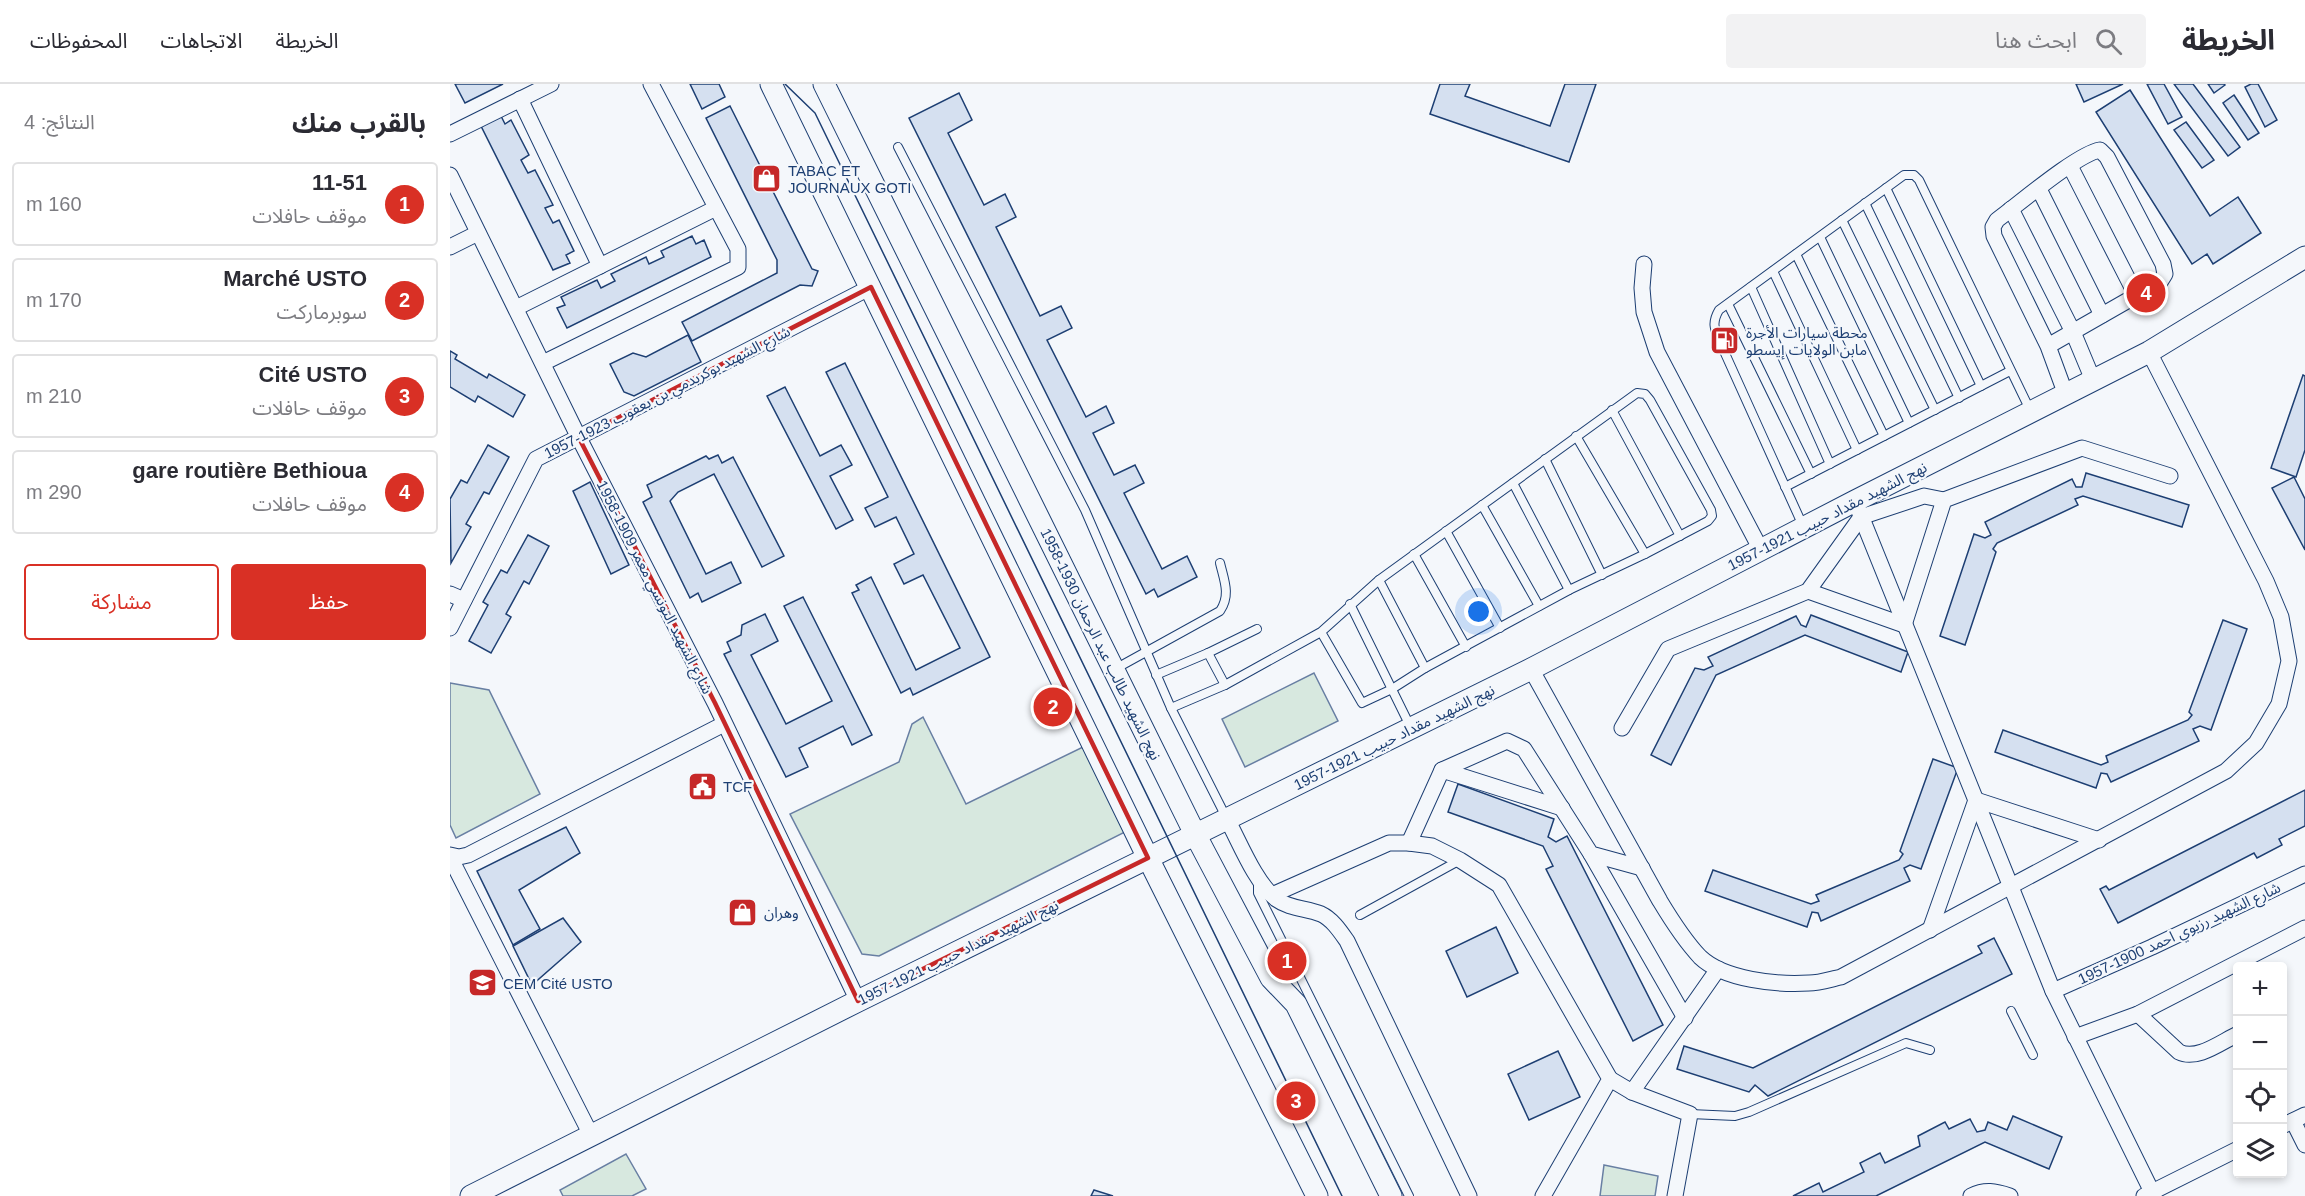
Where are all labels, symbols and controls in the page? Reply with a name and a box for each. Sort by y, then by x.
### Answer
search box [1726,14,2146,68]
icon: search [2092,25,2125,58]
text: الخريطة [2182,25,2275,56]
text: ابحث هنا [1995,28,2077,53]
text: المحفوظات [30,29,127,52]
text: الاتجاهات [160,29,242,52]
text: الخريطة [275,29,338,52]
text: بالقرب منك [292,108,426,138]
text: النتائج: 4 [24,111,95,133]
place label: TABAC ET JOURNAUX GOTI [788,162,911,196]
shop icon: TABAC ET JOURNAUX GOTI [751,163,783,195]
text: 11-51 [312,170,367,195]
text: 160 m [26,193,82,215]
text: 1 [399,193,410,215]
text: موقف حافلات [252,205,367,227]
text: Marché USTO [223,266,367,291]
pin: 4 [2126,270,2166,316]
text: 170 m [26,289,82,311]
text: 2 [399,289,410,311]
text: سوبرماركت [276,301,367,323]
street label: شارع الشهيد بوكريدمي بن يعقوب 1923-1957 [541,322,795,465]
place label: محطة سيارات الأجرة مابن الولايات إيسطو [1746,324,1868,360]
fuel station icon: محطة سيارات الأجرة مابن الولايات إيسطو [1709,325,1741,357]
text: Cité USTO [259,362,367,387]
text: 210 m [26,385,82,407]
text: 3 [399,385,410,407]
text: موقف حافلات [252,397,367,419]
text: gare routière Bethioua [132,458,367,483]
street label: نهج الشهيد مقداد حبيب 1921-1957 [1725,458,1931,577]
street label: شارع الشهيد التونسي معمر 1909-1958 [590,477,717,699]
text: 290 m [26,481,82,503]
text: 4 [399,481,410,503]
text: موقف حافلات [252,493,367,515]
street label: نهج الشهيد طالب عبد الرحمان 1930-1958 [1034,525,1165,764]
button: مشاركة [24,564,219,640]
button: حفظ [231,564,426,640]
your location [1464,597,1493,626]
street label: نهج الشهيد مقداد حبيب 1921-1957 [1291,681,1499,797]
pin: 2 [1034,684,1072,730]
public building icon: TCF [686,770,718,802]
place label: TCF [723,778,752,795]
street label: شارع الشهيد رزيوي احمد 1900-1957 [2075,878,2285,991]
shop icon: وهران [727,896,759,928]
street label: نهج الشهيد مقداد حبيب 1921-1957 [855,896,1063,1012]
place label: وهران [764,904,799,922]
pin: 1 [1268,938,1306,984]
map controls [2233,962,2287,1178]
button: + [2233,962,2287,1016]
school or university icon: CEM Cité USTO [466,967,498,999]
place label: CEM Cité USTO [503,975,613,992]
button: − [2233,1016,2287,1070]
button: locate [2233,1070,2287,1124]
pin: 3 [1276,1078,1316,1124]
button: layers [2233,1124,2287,1178]

